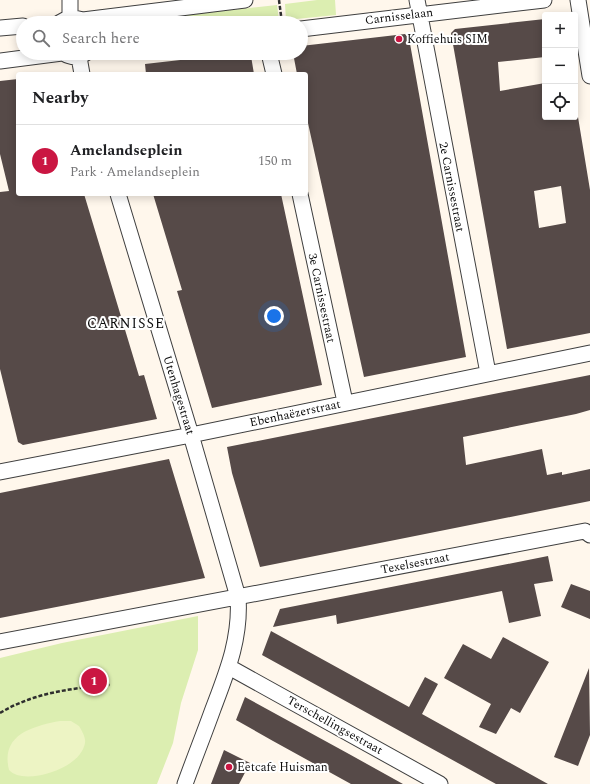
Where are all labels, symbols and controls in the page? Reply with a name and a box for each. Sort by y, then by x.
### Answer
street label: Carnisselaan [364,3,434,30]
map controls [542,12,578,120]
button: + [542,12,578,48]
search box [16,16,308,60]
icon: search [30,27,52,49]
text: Search here [62,27,140,50]
place label: Koffiehuis SIM [407,30,488,49]
marker: Koffiehuis SIM [394,34,404,44]
button: − [542,48,578,84]
button: locate [542,84,578,120]
text: Nearby [32,85,88,111]
text: Amelandseplein [70,139,183,162]
street label: 2e Carnissestraat [433,141,470,234]
text: 1 [41,151,49,171]
text: 150 m [258,151,292,171]
text: Park · Amelandseplein [70,162,200,182]
street label: 3e Carnissestraat [303,252,340,345]
your location [264,306,284,326]
district label: CARNISSE [87,313,165,334]
street label: Utenhagestraat [157,353,200,437]
street label: Ebenhaëzerstraat [248,395,342,432]
street label: Texelsestraat [379,548,451,579]
pin: 1 [81,666,107,696]
street label: Terschellingsestraat [283,691,386,760]
place label: Eetcafe Huisman [237,758,328,777]
marker: Eetcafe Huisman [224,762,234,772]

